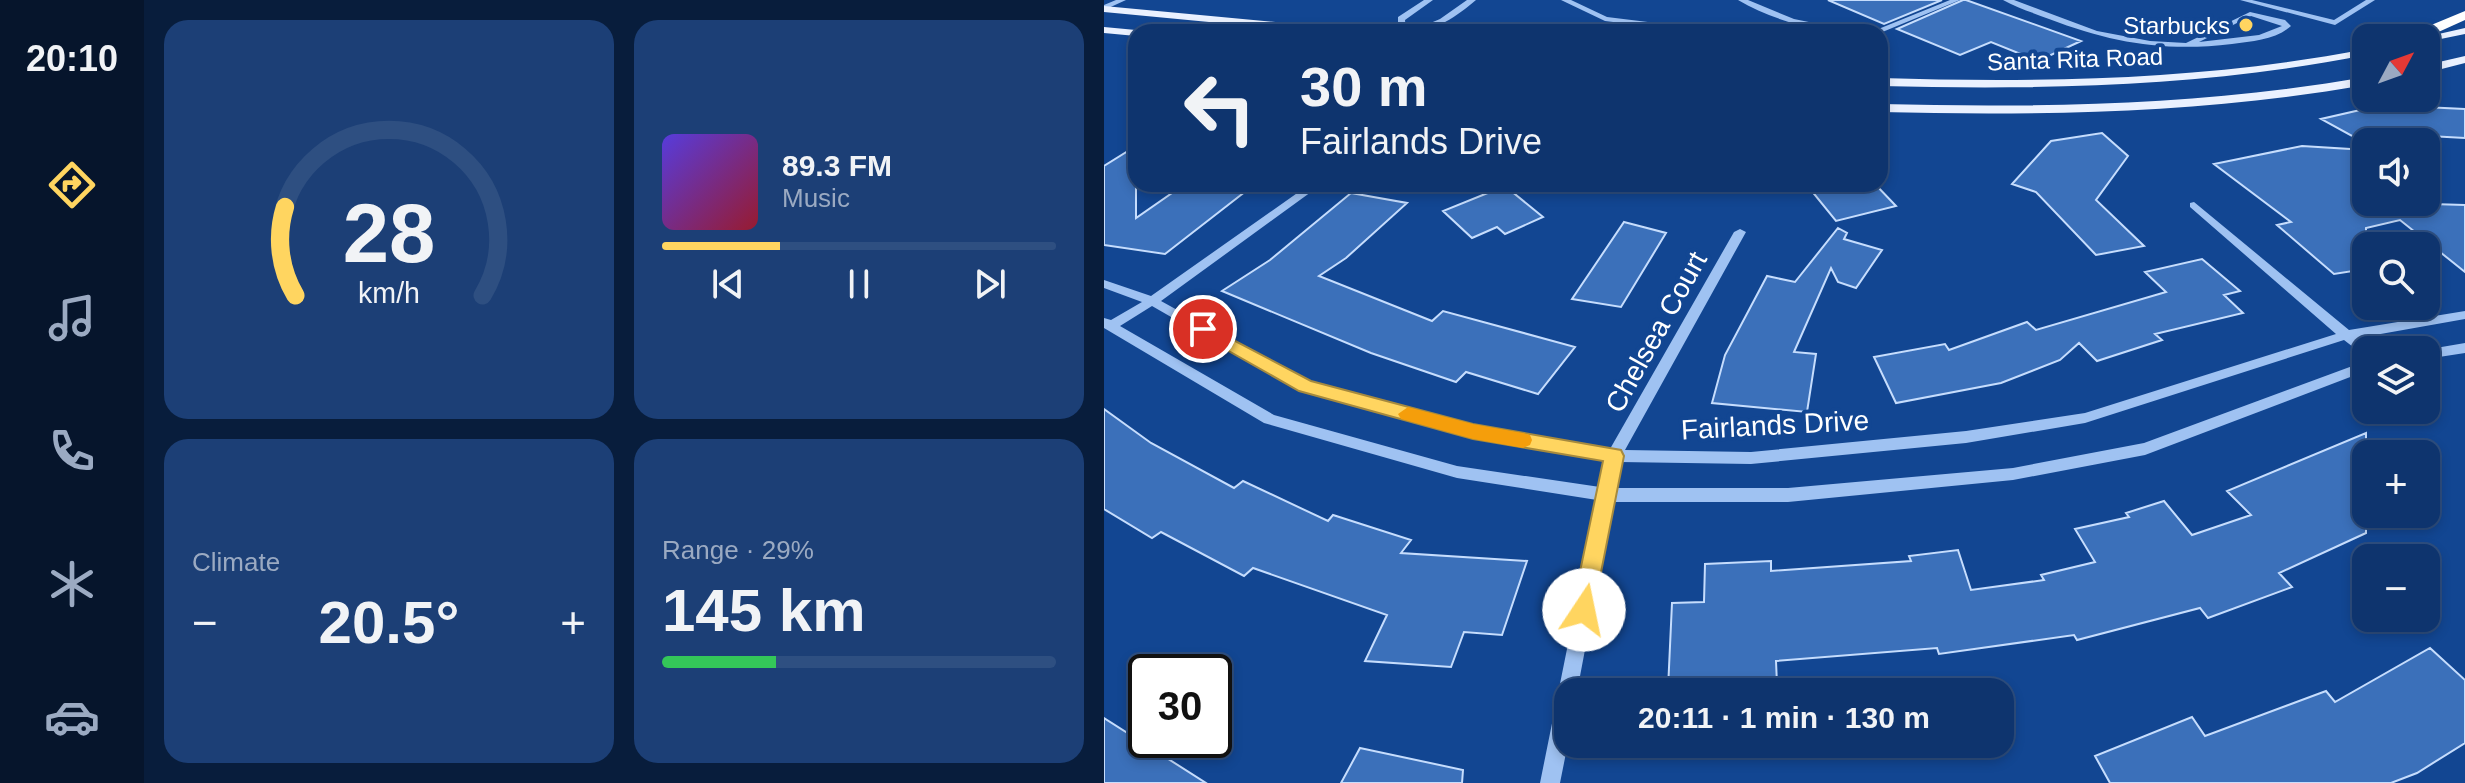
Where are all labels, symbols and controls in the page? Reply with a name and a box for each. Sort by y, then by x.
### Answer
place label: Starbucks [2123,12,2230,39]
marker: Starbucks [2237,16,2255,34]
north arrow [2352,24,2440,112]
map controls [2352,24,2440,632]
text: 20:10 [26,38,118,79]
street label: Santa Rita Road [1987,42,2163,76]
text: 30 m [1300,55,1428,118]
icon: left [1168,56,1272,160]
text: Fairlands Drive [1300,121,1542,162]
button: sound [2352,128,2440,216]
text: 89.3 FM [782,149,892,182]
icon: directions [44,157,100,213]
text: Music [782,183,850,213]
text: 28 [343,186,435,279]
button: search [2352,232,2440,320]
street label: Chelsea Court [1599,246,1713,418]
icon: previous [706,262,750,306]
icon: pause [837,262,881,306]
icon: next [968,262,1012,306]
text: km/h [358,277,420,309]
icon: music [44,290,100,346]
pin [1169,295,1237,363]
icon: arrive [1181,307,1225,351]
button: layers [2352,336,2440,424]
street label: Fairlands Drive [1680,405,1870,445]
icon: phone [44,423,100,479]
button: + [2352,440,2440,528]
text: Range · 29% [662,535,814,565]
button: − [2352,544,2440,632]
text: Climate [192,547,280,577]
icon: climate [44,556,100,612]
position arrow [1542,568,1626,652]
text: 145 km [662,577,866,644]
text: 20.5° [319,589,459,656]
text: − [192,598,218,647]
text: + [560,598,586,647]
speed limit sign: 30 [1128,654,1232,758]
icon: car [44,689,100,745]
text: 20:11 · 1 min · 130 m [1638,701,1930,734]

